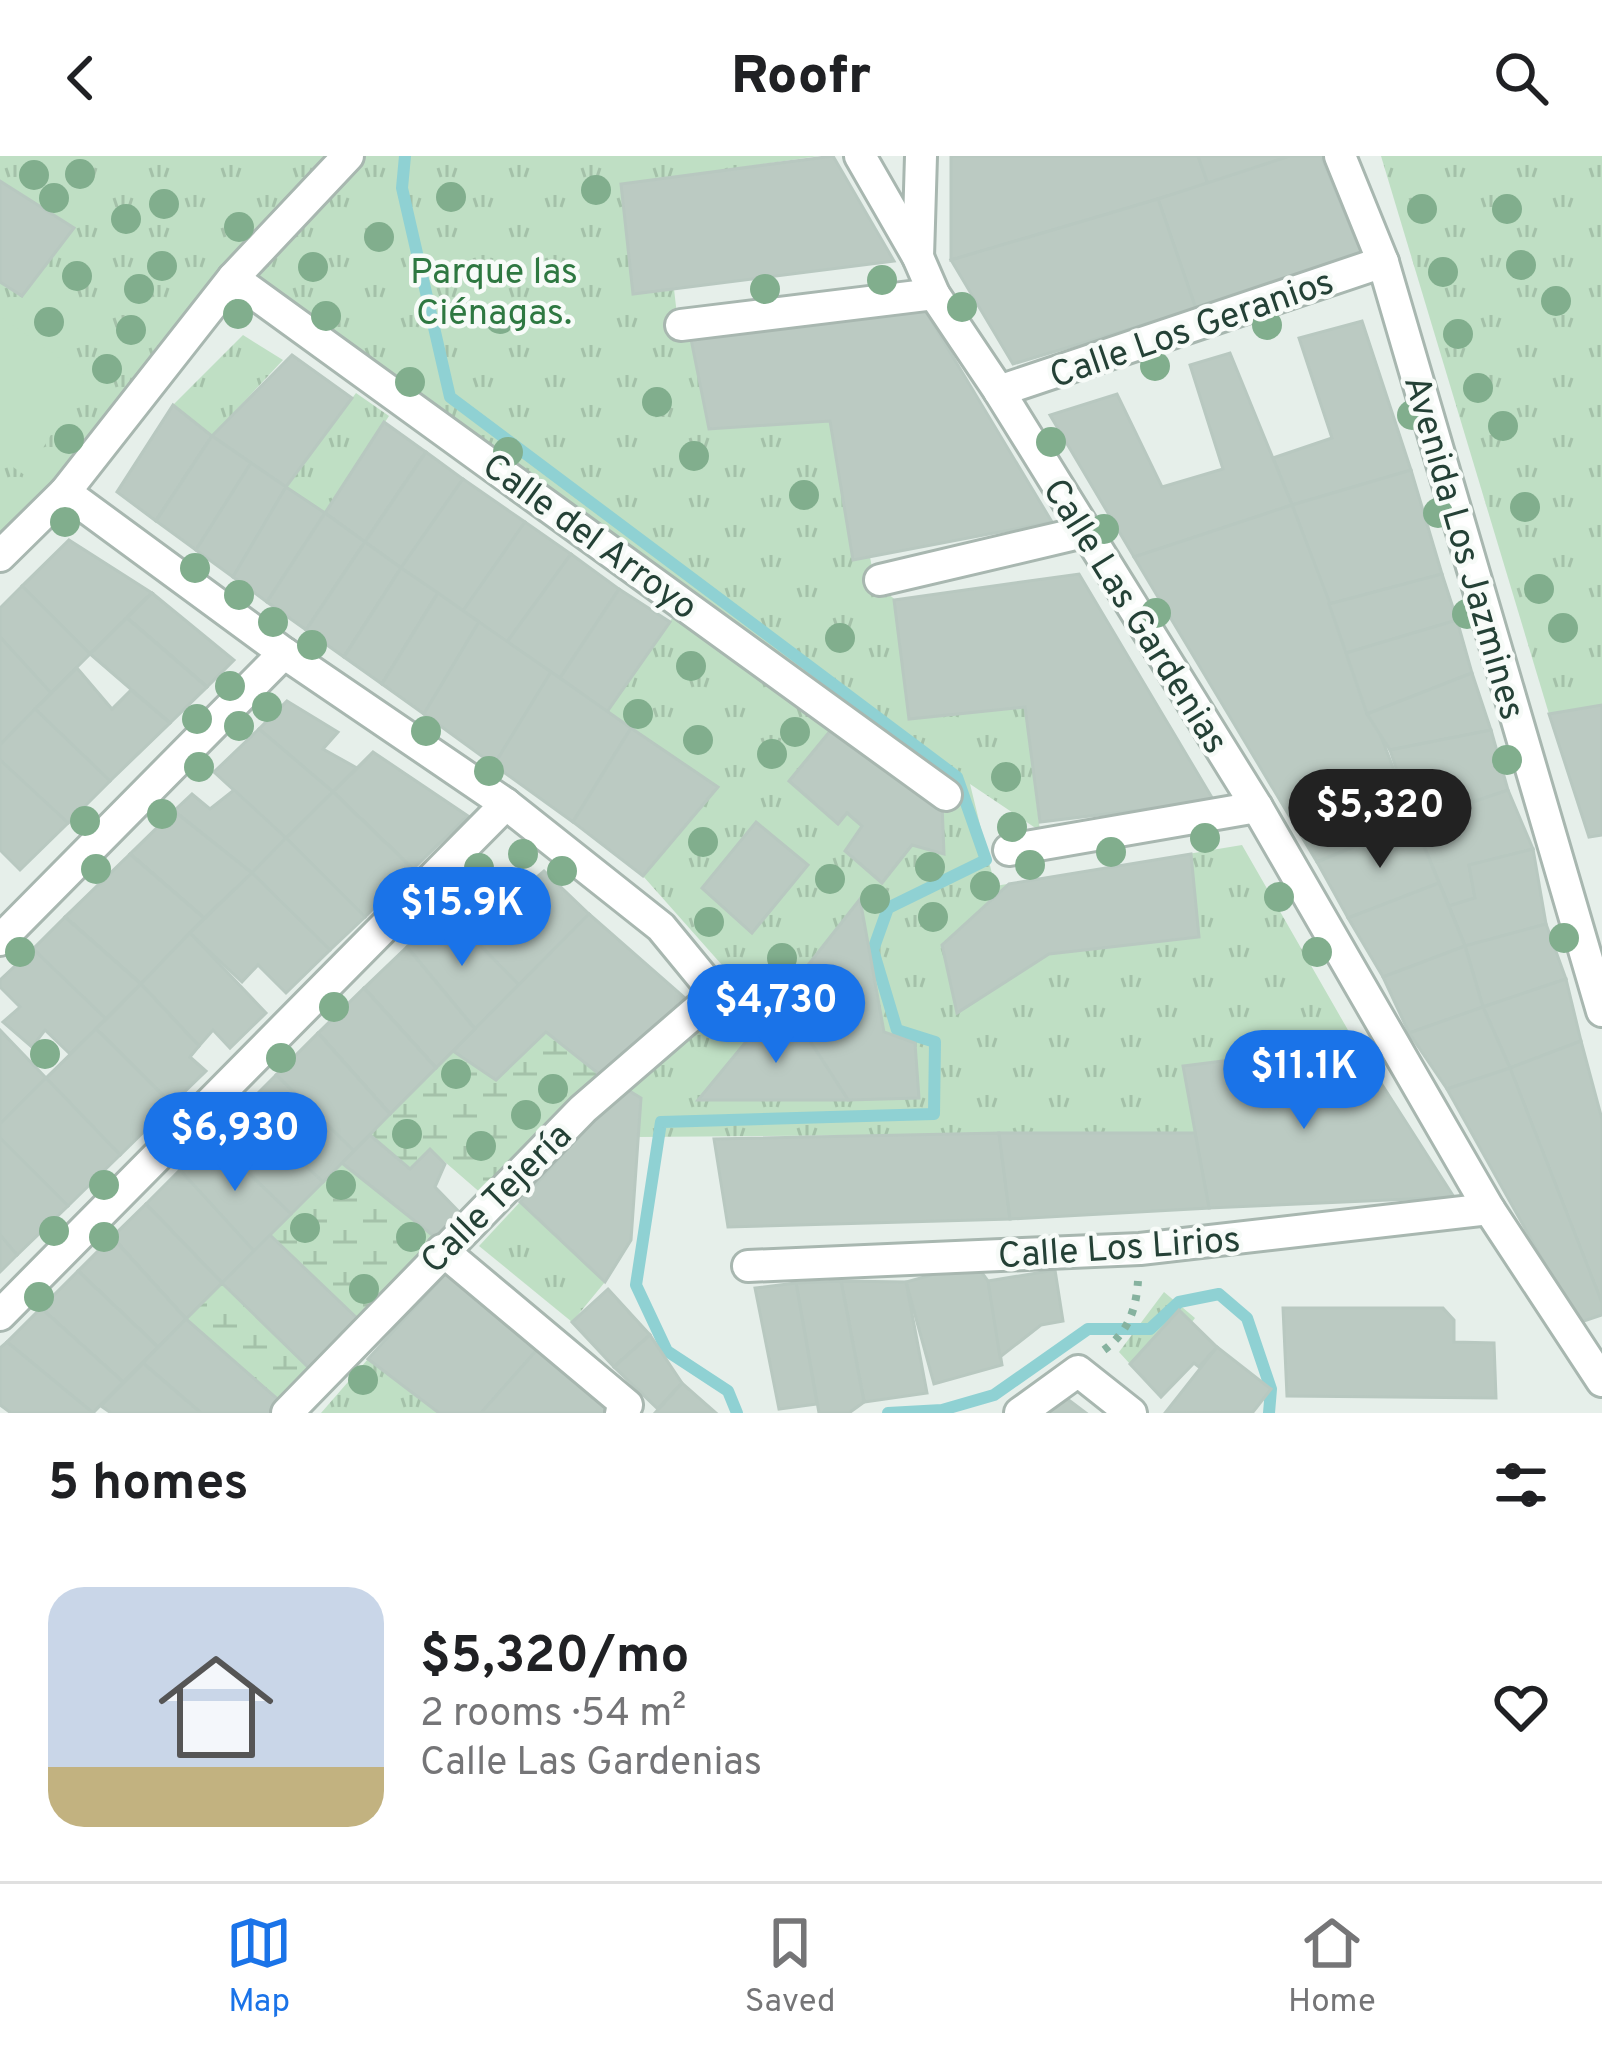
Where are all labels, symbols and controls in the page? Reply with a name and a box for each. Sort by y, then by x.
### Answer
text: Roofr [731,44,871,113]
icon: back [48,45,114,111]
icon: search [1488,45,1554,111]
park label: Parque las Ciénagas. [410,251,578,338]
street label: Calle Los Geranios [1044,261,1340,401]
street label: Avenida Los Jazmines [1391,371,1533,726]
street label: Calle del Arroyo [472,445,705,632]
street label: Calle Las Gardenias [1030,471,1237,763]
pin: $5,320 [1282,769,1478,871]
text: $5,320 [1315,783,1445,832]
pin: $15.9K [364,867,560,969]
text: $15.9K [400,881,524,930]
pin: $4,730 [678,964,874,1066]
text: $4,730 [714,978,838,1027]
pin: $11.1K [1206,1030,1402,1132]
text: $11.1K [1250,1044,1358,1093]
pin: $6,930 [137,1092,333,1194]
text: $6,930 [170,1106,300,1155]
street label: Calle Tejería [412,1114,583,1285]
street label: Calle Los Lirios [996,1219,1242,1281]
icon: filters [1488,1452,1554,1518]
text: 5 homes [48,1453,249,1518]
text: $5,320/mo [420,1626,689,1691]
icon: home [144,1635,288,1779]
icon: heart [1488,1674,1554,1740]
text: 2 rooms · 54 m² [420,1691,686,1740]
text: Calle Las Gardenias [420,1740,762,1789]
tab: Map [226,1910,292,2024]
tab: Saved [745,1910,836,2024]
tab: Home [1288,1910,1376,2024]

